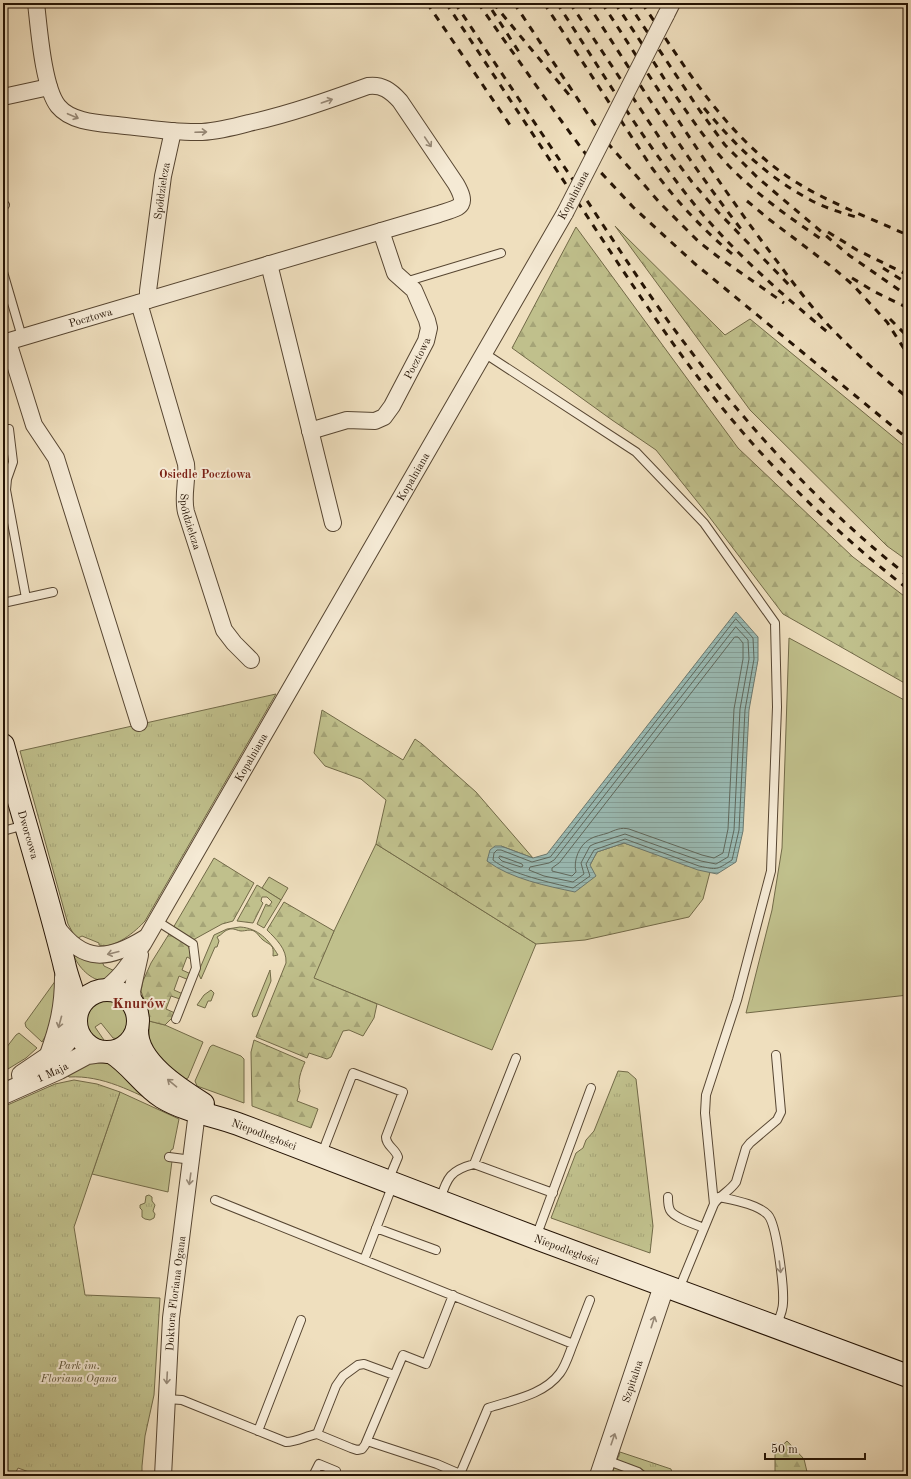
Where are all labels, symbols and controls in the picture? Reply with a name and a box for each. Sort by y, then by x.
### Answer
one-way arrow [321,96,333,104]
one-way arrow [66,112,78,120]
one-way arrow [194,128,207,136]
one-way arrow [424,136,432,148]
street label: Spółdzielcza [153,161,173,220]
street label: Kopalniana [557,169,592,222]
street label: Pocztowa [68,307,114,330]
street label: Pocztowa [403,337,434,381]
street label: Kopalniana [396,451,433,503]
district label: Osiedle Pocztowa [159,469,251,481]
street label: Spółdzielcza [178,493,202,552]
street label: Kopalniana [234,731,271,784]
street label: Dworcowa [15,809,40,861]
one-way arrow [107,949,120,957]
district label: Knurów [112,997,166,1012]
one-way arrow [56,1016,64,1029]
street label: 1 Maja [36,1061,71,1085]
one-way arrow [166,1078,177,1087]
street label: Niepodległości [230,1118,298,1153]
one-way arrow [186,1172,193,1185]
street label: Niepodległości [532,1234,600,1268]
street label: Doktora Floriana Ogana [165,1235,188,1351]
one-way arrow [776,1260,784,1273]
one-way arrow [649,1316,657,1328]
street label: Szpitalna [621,1359,646,1404]
park label: Park im. Floriana Ogana [40,1361,117,1385]
one-way arrow [163,1371,171,1384]
one-way arrow [609,1434,617,1446]
scale bar [765,1435,865,1461]
text: 50 m [771,1443,798,1456]

